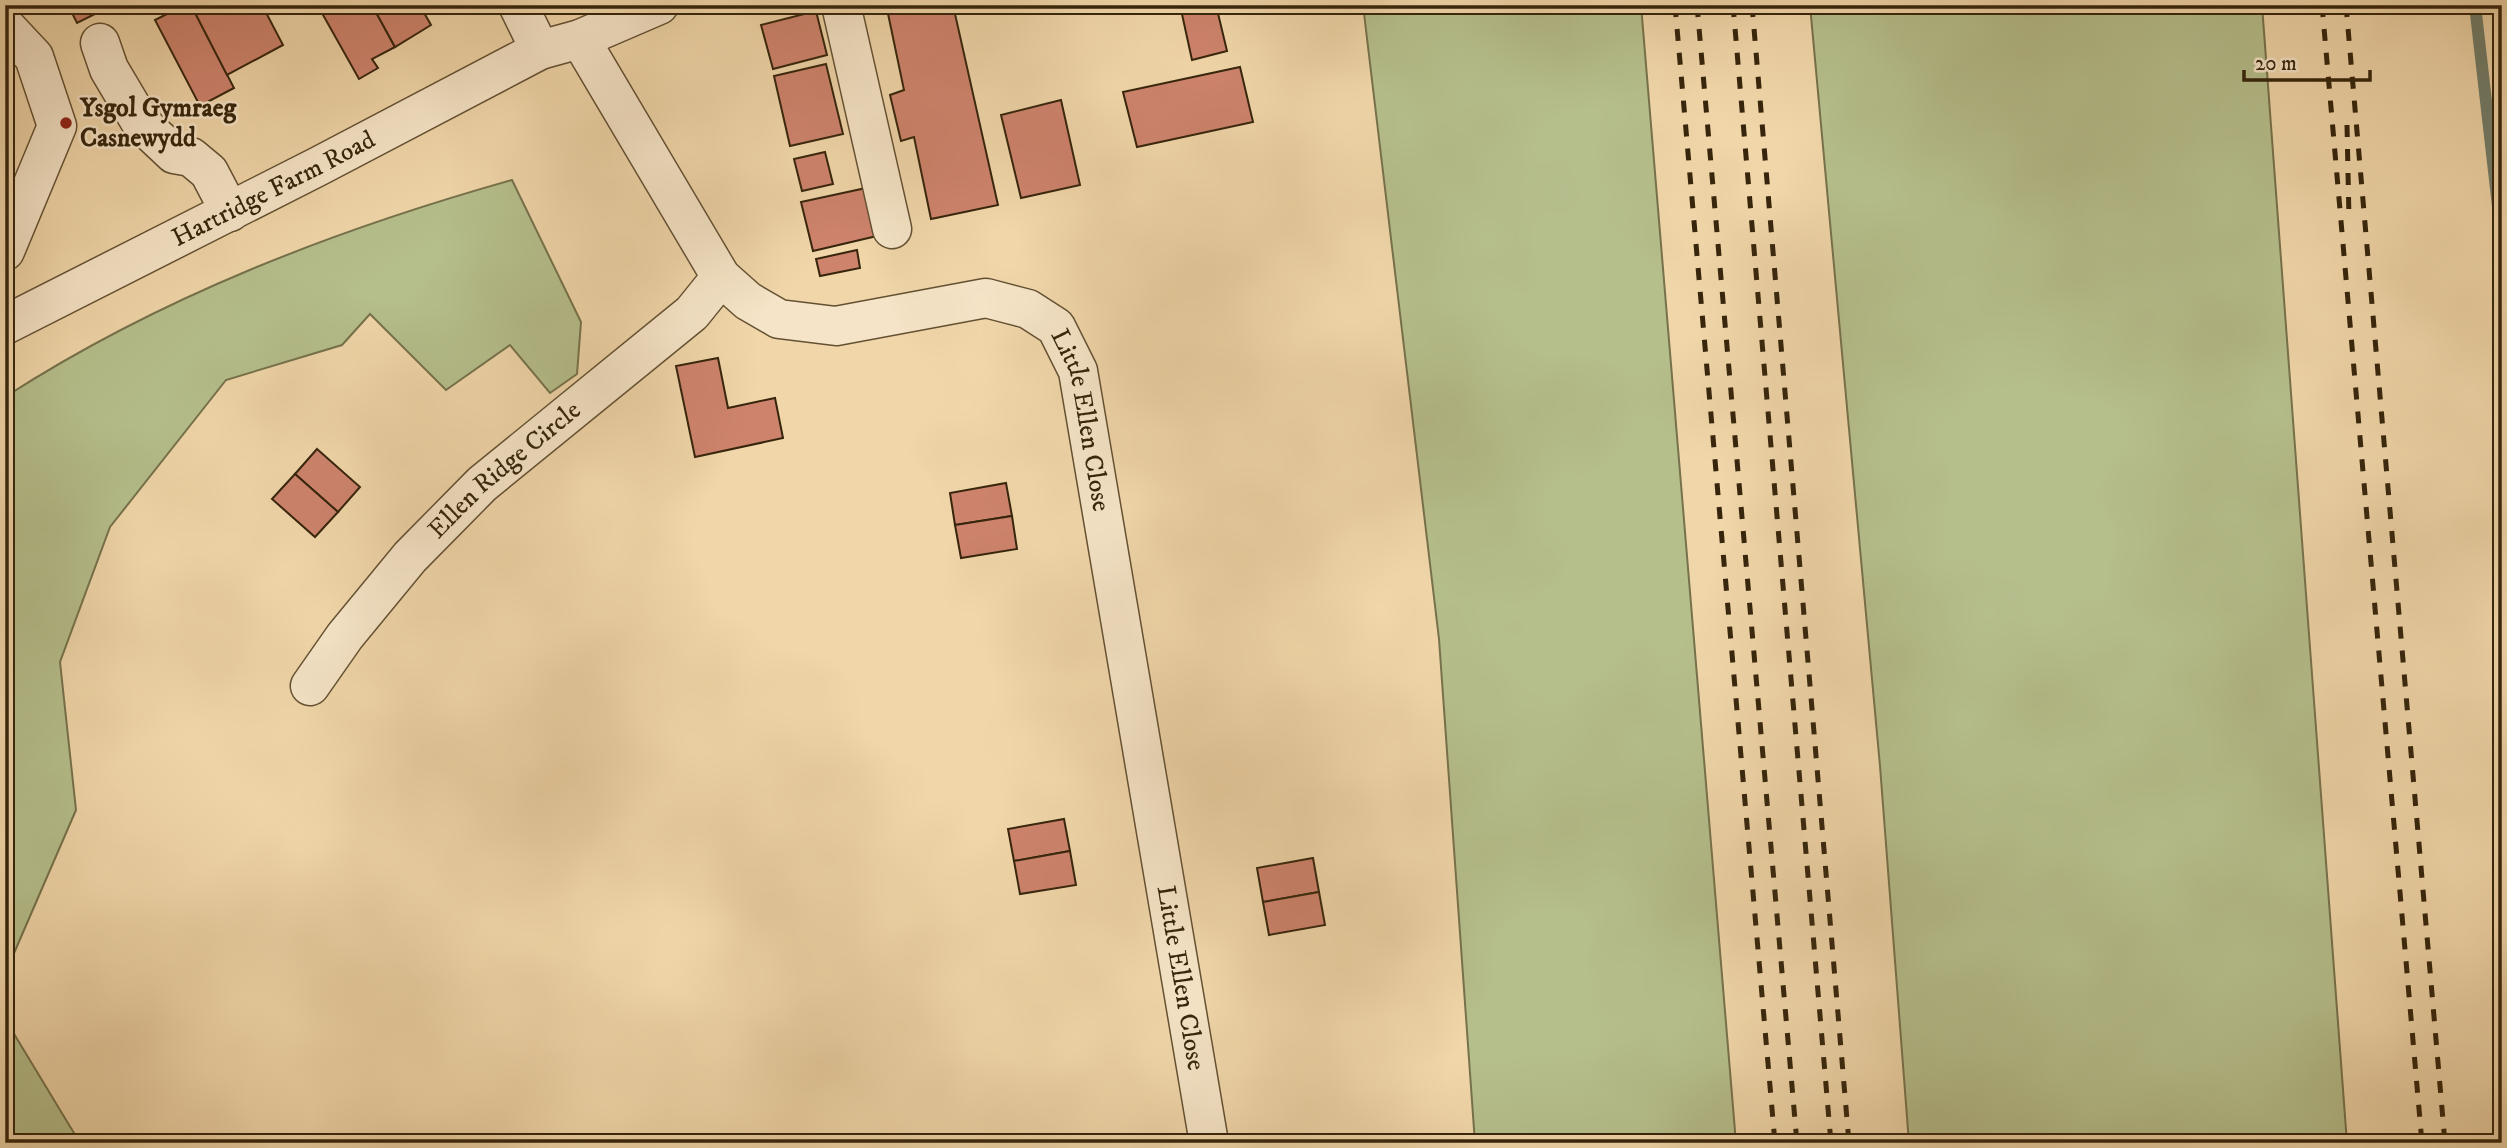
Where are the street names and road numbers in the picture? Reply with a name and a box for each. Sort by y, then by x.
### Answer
street label: Hartridge Farm Road [166,123,381,254]
street label: Little Ellen Close [1043,323,1118,514]
street label: Ellen Ridge Circle [421,394,588,546]
street label: Little Ellen Close [1149,883,1213,1073]

